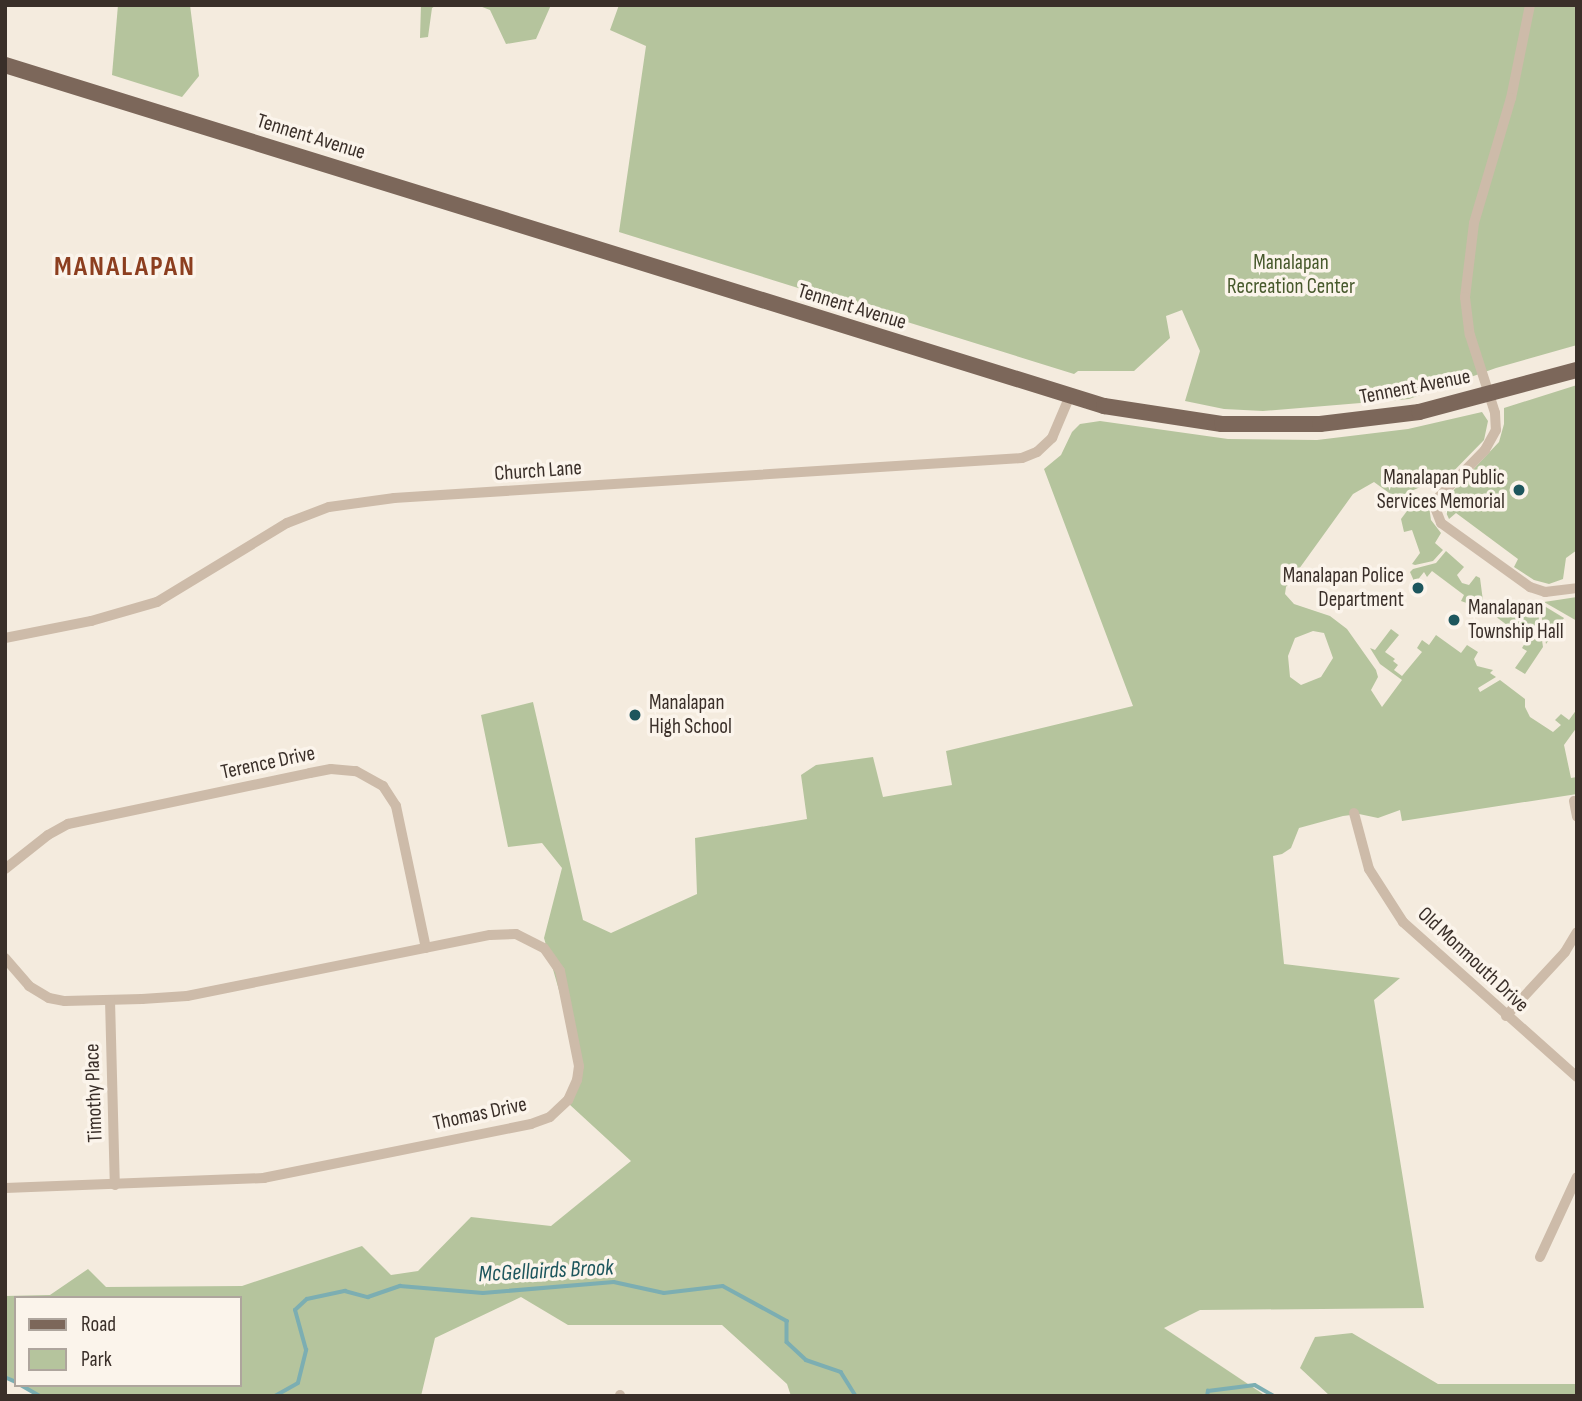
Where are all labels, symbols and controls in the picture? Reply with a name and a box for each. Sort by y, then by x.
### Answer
street label: Tennent Avenue [254,109,368,165]
district label: MANALAPAN [55,250,195,284]
park label: Manalapan Recreation Center [1227,250,1355,300]
street label: Tennent Avenue [795,279,909,335]
street label: Tennent Avenue [1358,364,1472,410]
street label: Church Lane [493,455,583,487]
place label: Manalapan Public Services Memorial [1377,465,1505,515]
marker: Manalapan Public Services Memorial [1511,482,1527,498]
place label: Manalapan Police Department [1283,563,1404,613]
marker: Manalapan Police Department [1410,580,1426,596]
place label: Manalapan Township Hall [1468,595,1564,645]
marker: Manalapan Township Hall [1446,612,1462,628]
place label: Manalapan High School [649,690,732,740]
marker: Manalapan High School [627,707,643,723]
street label: Terence Drive [219,741,317,785]
street label: Old Monmouth Drive [1412,902,1534,1018]
street label: Timothy Place [80,1043,108,1143]
street label: Thomas Drive [431,1092,529,1136]
water label: McGellairds Brook [478,1254,614,1288]
legend [14,1296,242,1387]
text: Road [81,1312,116,1337]
text: Park [81,1347,112,1372]

